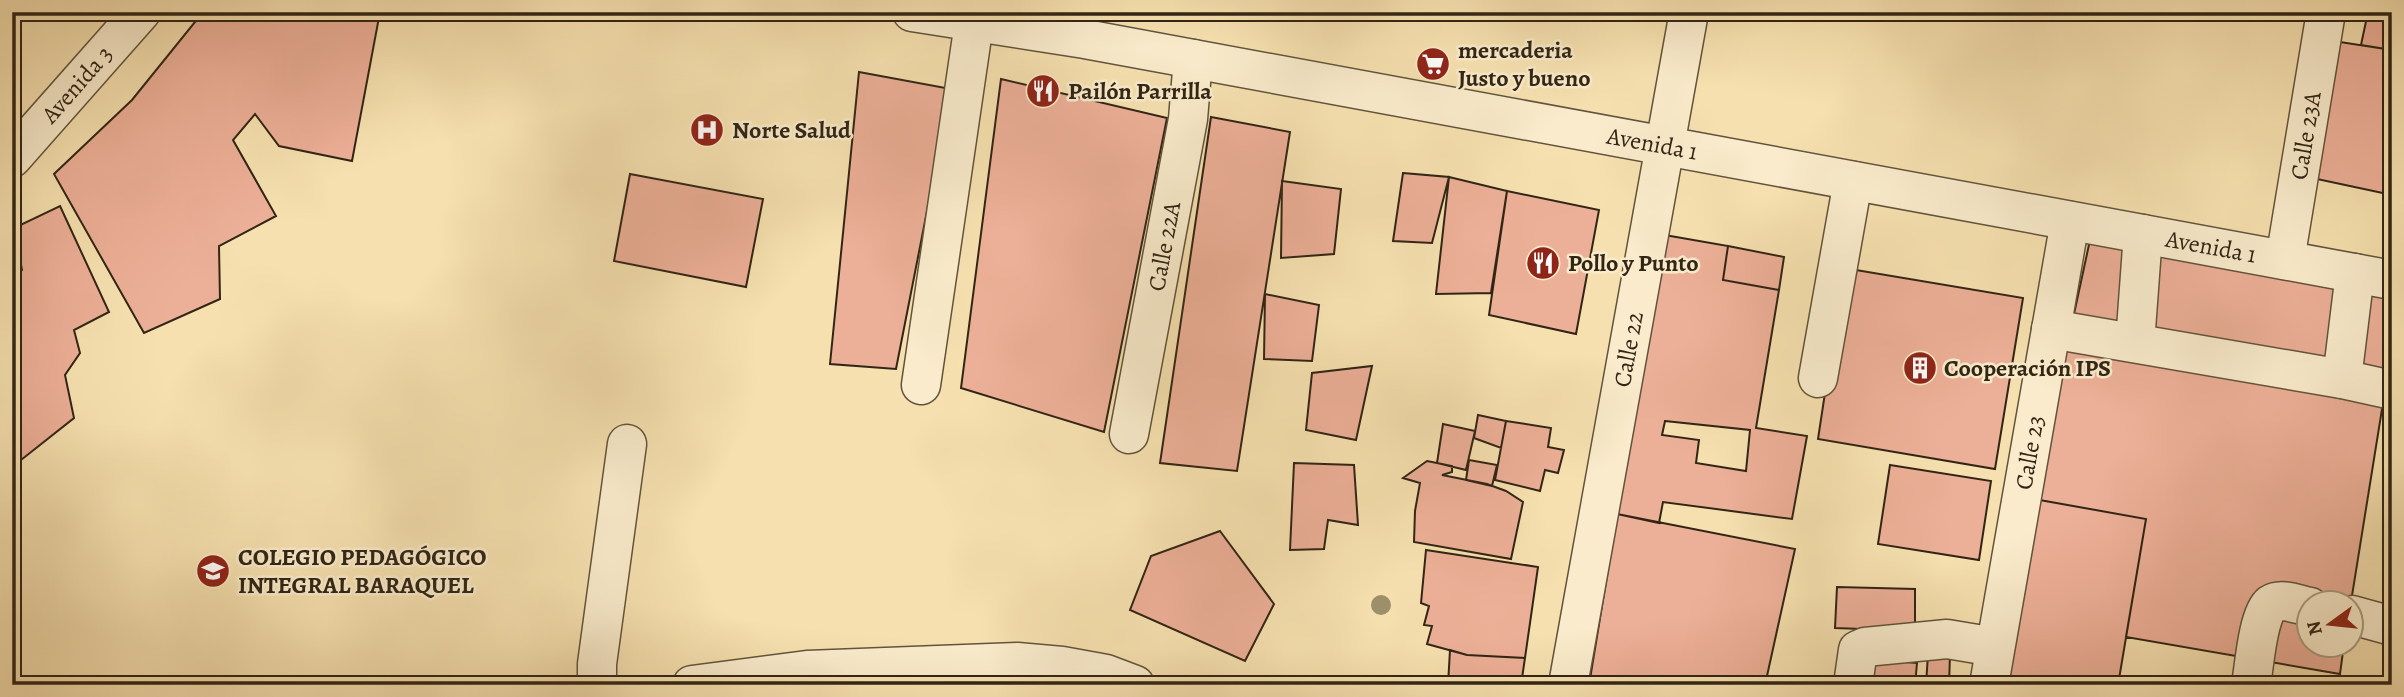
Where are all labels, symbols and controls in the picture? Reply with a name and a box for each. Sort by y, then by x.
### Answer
place label: mercaderia Justo y bueno [1458,34,1591,94]
street label: Avenida 3 [33,39,120,131]
supermarket icon: mercaderia Justo y bueno [1414,45,1452,83]
restaurant icon: Pailón Parrilla [1024,72,1062,110]
place label: Pailón Parrilla [1068,75,1212,107]
street label: Calle 23A [2283,88,2329,182]
hospital icon: Norte Salud [688,111,726,149]
place label: Norte Salud [732,114,851,146]
street label: Avenida 1 [1603,119,1700,168]
street label: Calle 22A [1140,198,1188,294]
street label: Avenida 1 [2162,222,2259,271]
restaurant icon: Pollo y Punto [1524,244,1562,282]
place label: Pollo y Punto [1568,247,1699,279]
street label: Calle 22 [1606,309,1651,390]
building icon: Cooperación IPS [1901,349,1939,387]
place label: Cooperación IPS [1944,352,2111,384]
street label: Calle 23 [2007,413,2052,492]
place label: COLEGIO PEDAGÓGICO INTEGRAL BARAQUEL [238,541,487,601]
school or university icon: COLEGIO PEDAGÓGICO INTEGRAL BARAQUEL [194,552,232,590]
north arrow [2296,588,2366,658]
text: N [2300,618,2329,638]

